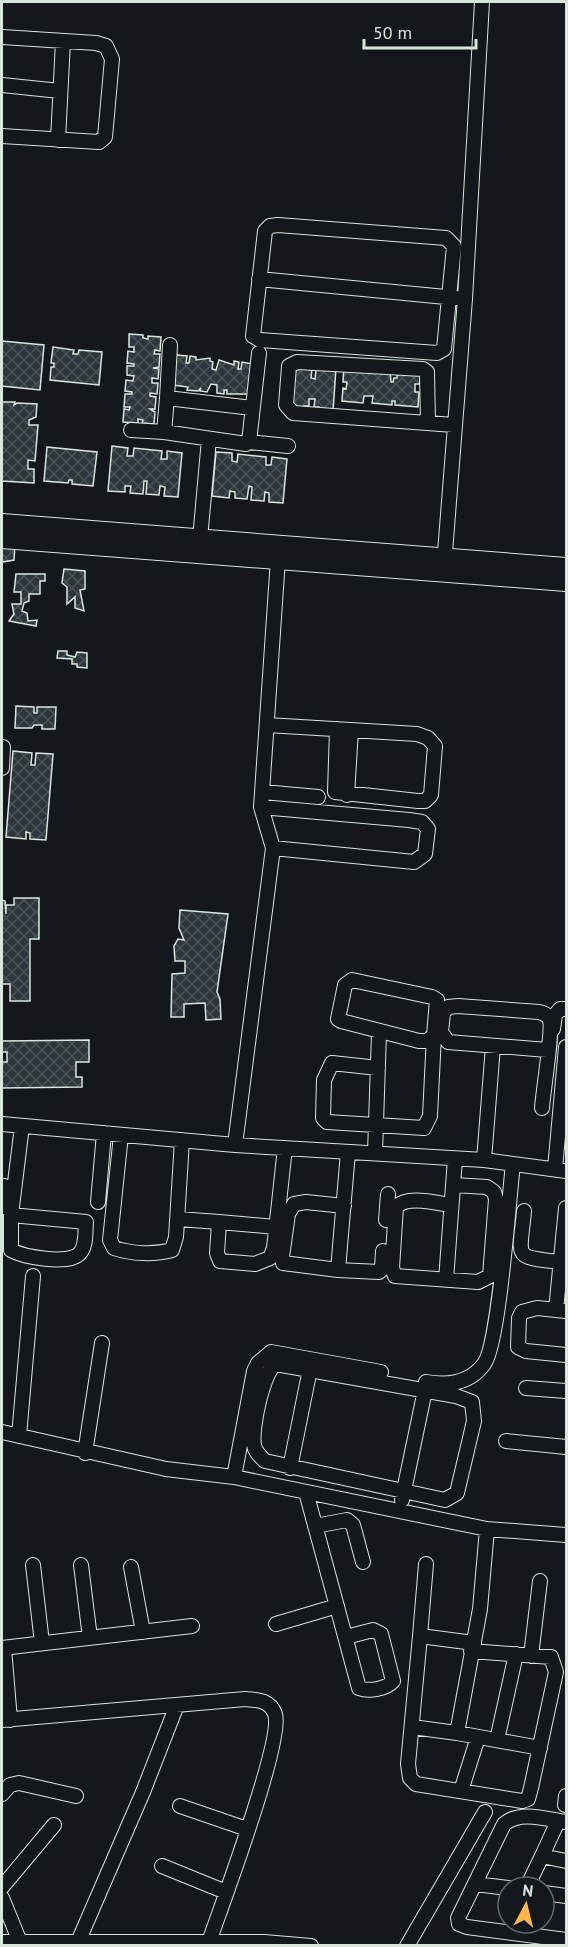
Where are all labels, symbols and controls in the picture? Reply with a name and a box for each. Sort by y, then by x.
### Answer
scale bar [364,12,476,50]
text: 50 m [373,21,412,44]
north arrow [496,1875,556,1935]
text: N [521,1880,534,1901]

